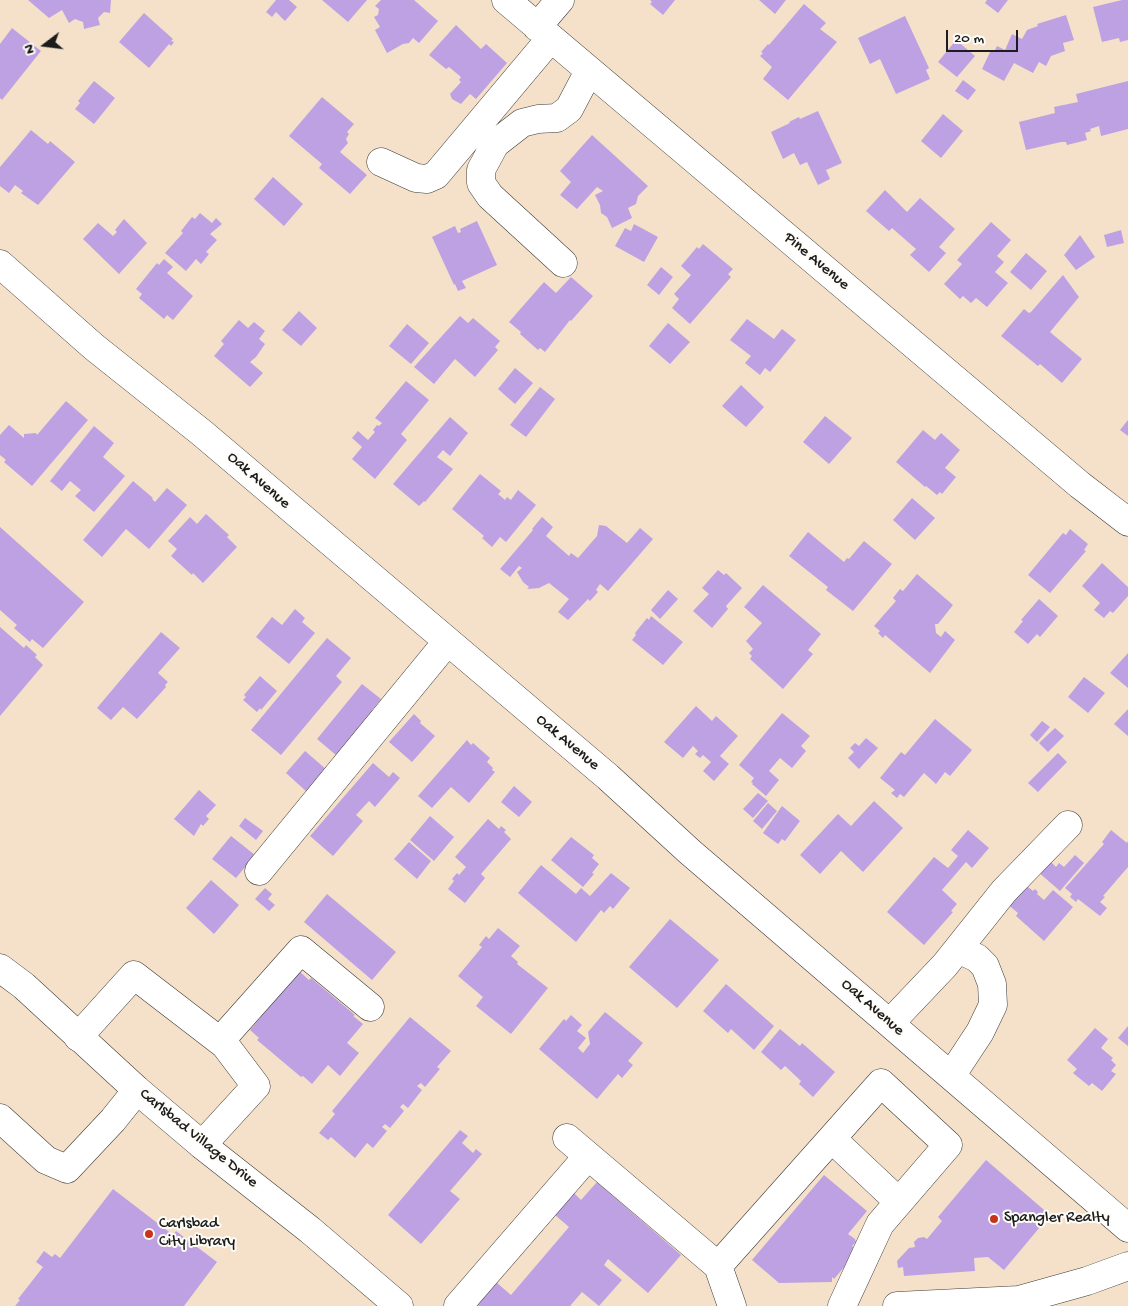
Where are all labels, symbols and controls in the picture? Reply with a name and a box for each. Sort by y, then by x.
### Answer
north arrow [20,20,70,70]
scale bar [948,20,1020,52]
text: 20 m [954,30,984,48]
text: N [21,42,39,56]
street label: Pine Avenue [779,229,853,295]
street label: Oak Avenue [222,448,294,514]
street label: Oak Avenue [531,711,603,775]
street label: Oak Avenue [836,975,908,1041]
street label: Carlsbad Village Drive [135,1085,261,1193]
place label: Spangler Realty [1004,1209,1110,1229]
marker: Spangler Realty [988,1213,1000,1225]
place label: Carlsbad City Library [159,1215,235,1253]
marker: Carlsbad City Library [143,1228,155,1240]

